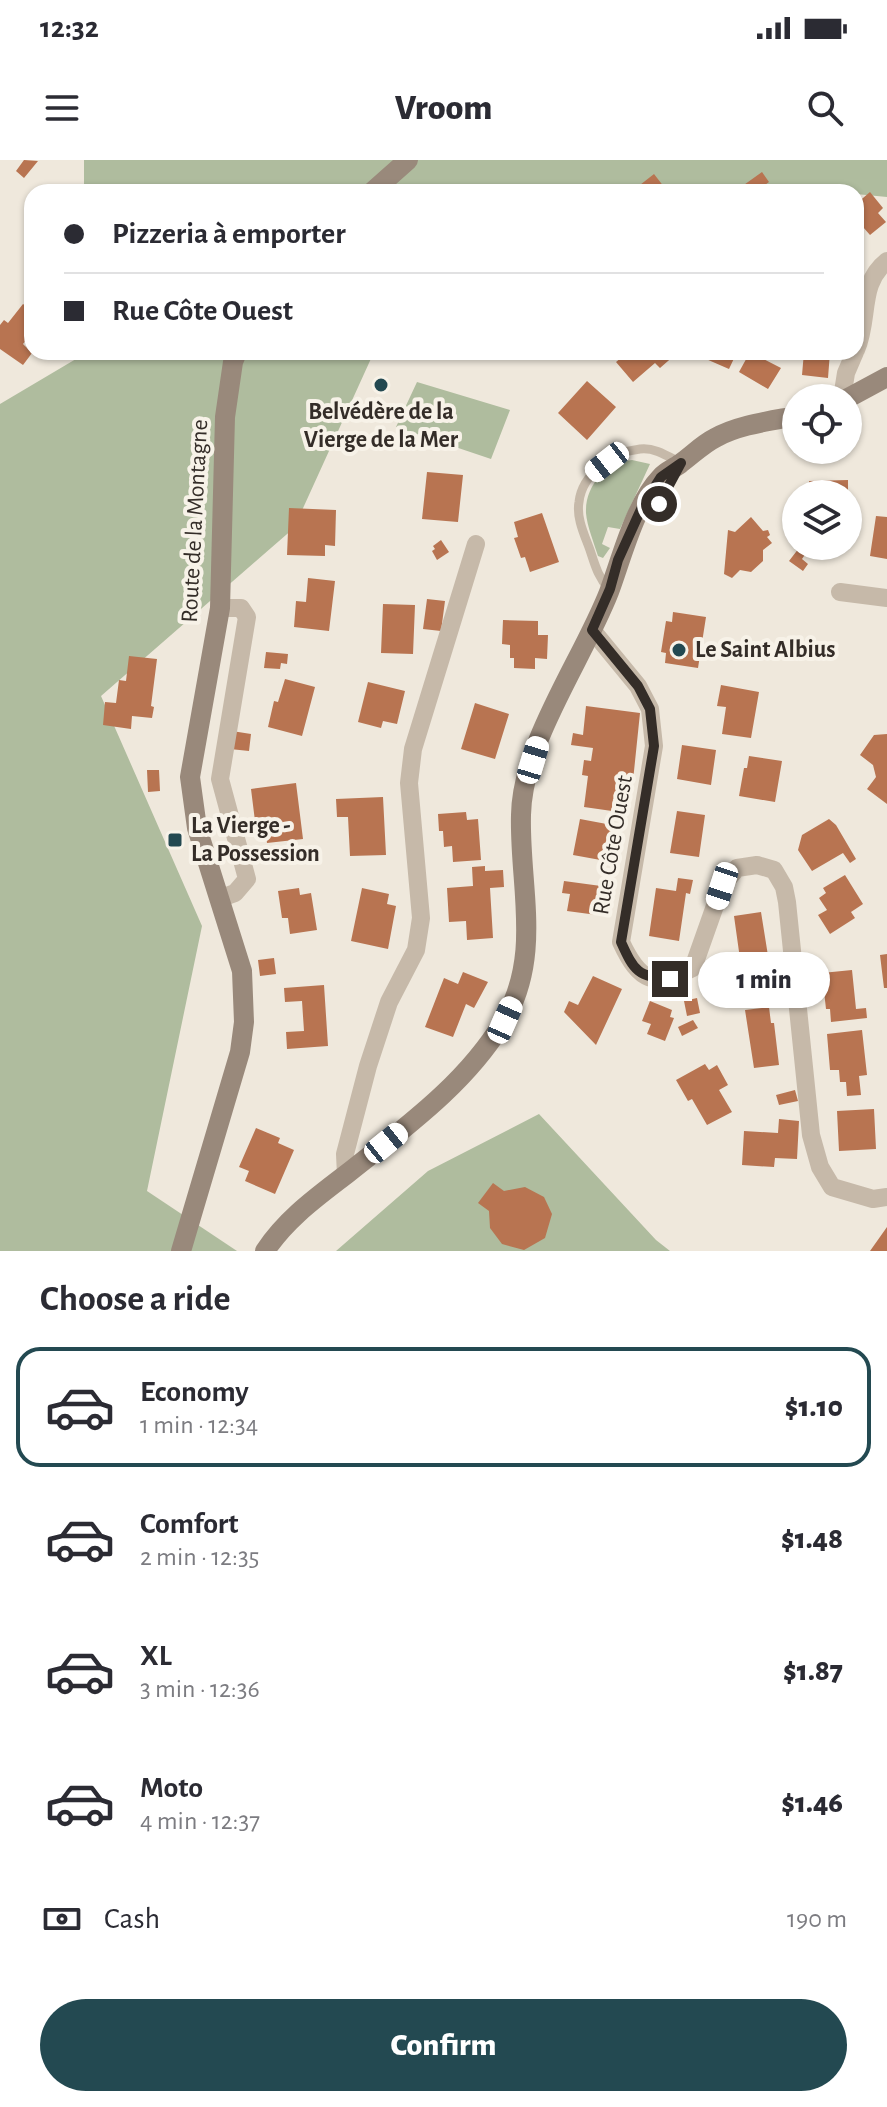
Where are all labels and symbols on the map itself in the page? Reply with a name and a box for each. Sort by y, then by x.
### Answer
marker: Belvédère de la Vierge de la Mer [372,376,390,394]
place label: Belvédère de la Vierge de la Mer [304,400,459,452]
street label: Route de la Montagne [178,419,212,623]
car [581,438,633,486]
route start [641,486,677,522]
place label: Le Saint Albius [695,638,835,662]
marker: Le Saint Albius [670,641,688,659]
car [515,734,551,786]
street label: Rue Côte Ouest [589,773,637,917]
place label: La Vierge - La Possession [191,814,320,866]
marker: La Vierge - La Possession [166,831,184,849]
car [703,859,741,913]
callout: 1 min [698,951,830,1007]
route end [652,961,688,997]
car [484,993,526,1047]
car [360,1119,412,1167]

